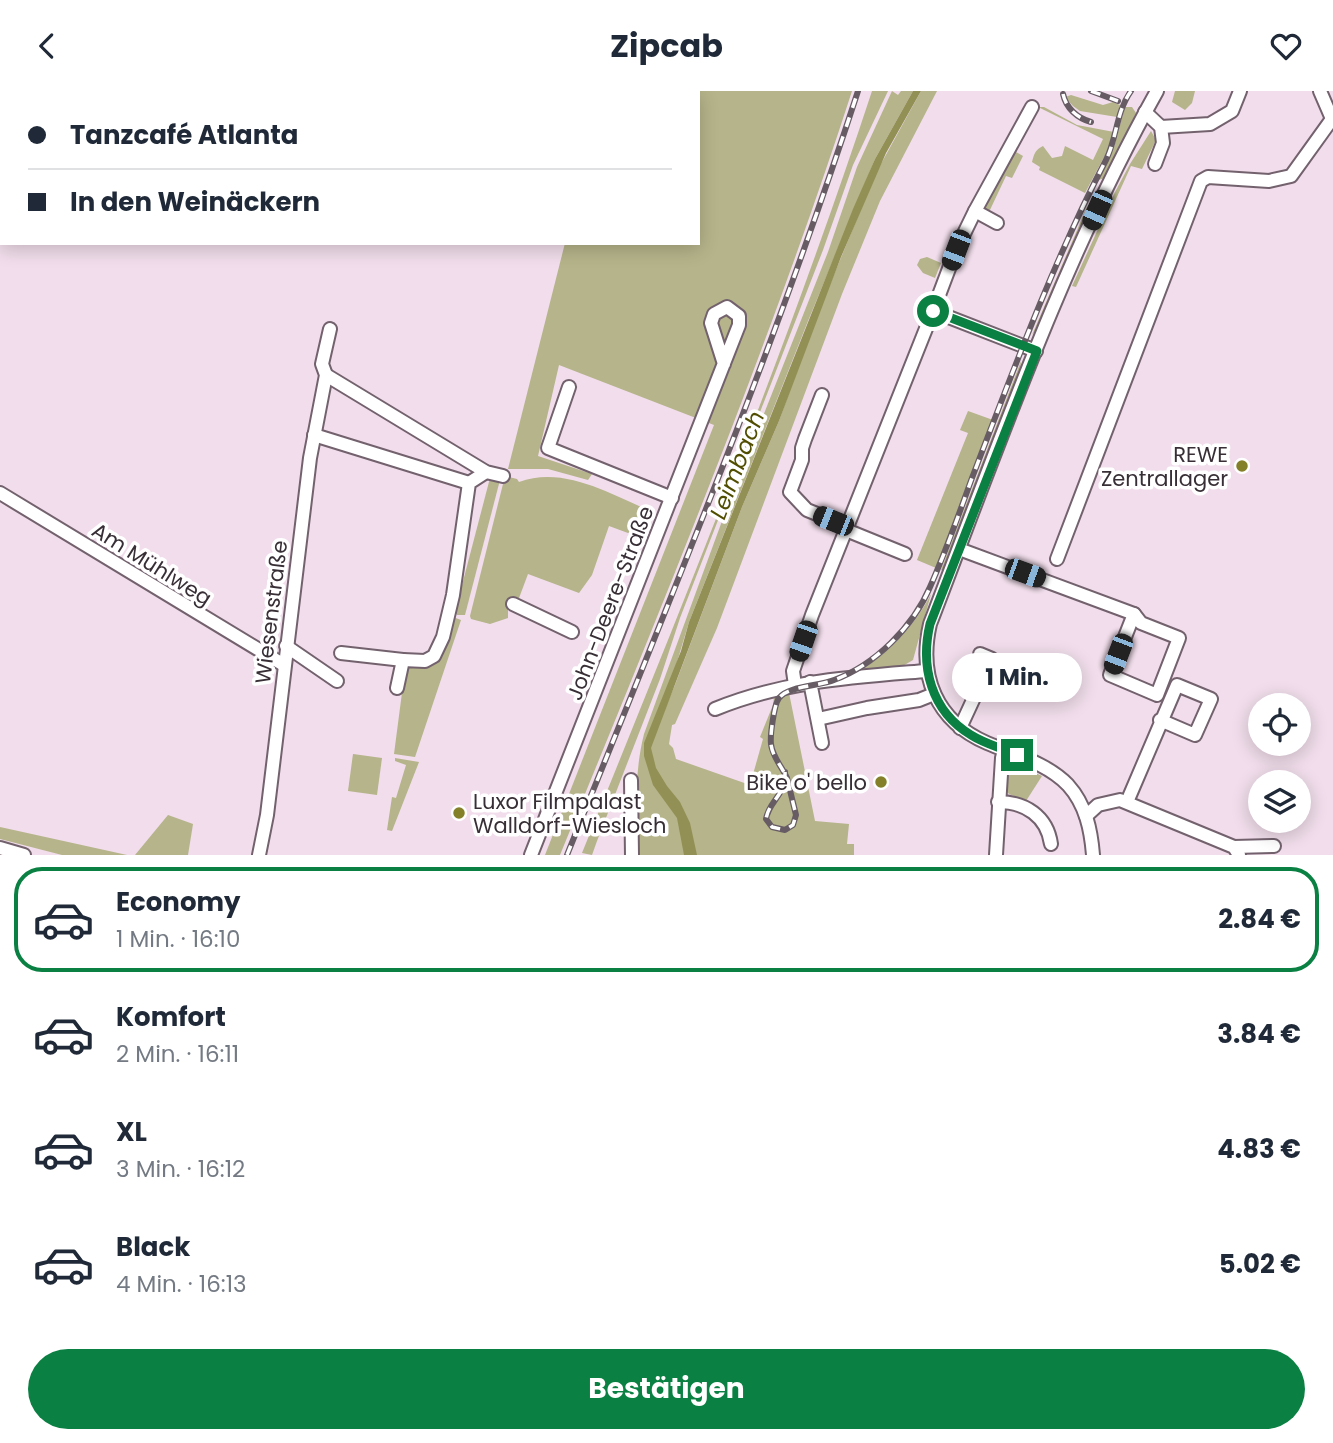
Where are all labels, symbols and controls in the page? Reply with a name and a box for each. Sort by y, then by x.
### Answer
text: Zipcab [610,23,723,68]
icon: back [28,27,66,65]
icon: heart [1267,27,1305,65]
text: Tanzcafé Atlanta [70,117,299,153]
text: In den Weinäckern [70,184,320,220]
car [1079,187,1116,233]
car [939,227,974,273]
route start [917,295,949,327]
water label: Leimbach [702,406,772,524]
place label: REWE Zentrallager [1101,440,1228,493]
marker: REWE Zentrallager [1234,458,1250,474]
street label: John-Deere-Straße [560,502,660,704]
car [810,503,857,539]
street label: Am Mühlweg [87,516,217,612]
street label: Wiesenstraße [248,539,294,685]
car [1002,556,1049,590]
car [787,618,820,664]
car [1101,631,1136,677]
callout: 1 Min. [952,653,1082,703]
text: 1 Min. [985,661,1049,693]
map controls [1248,693,1311,833]
button: locate [1248,693,1311,756]
route end [1001,739,1033,771]
place label: Bike o' bello [746,768,867,797]
button: layers [1248,770,1311,833]
marker: Bike o' bello [873,774,889,790]
place label: Luxor Filmpalast Walldorf-Wiesloch [473,787,666,840]
marker: Luxor Filmpalast Walldorf-Wiesloch [451,805,467,821]
text: Economy [116,884,240,920]
icon: car [32,888,95,951]
text: 2.84 € [1218,901,1301,937]
text: 1 Min. · 16:10 [116,923,240,955]
text: Komfort [116,999,226,1035]
icon: car [32,1003,95,1066]
text: 3.84 € [1217,1016,1301,1052]
text: 2 Min. · 16:11 [116,1038,239,1070]
text: XL [116,1114,147,1150]
icon: car [32,1118,95,1181]
text: 4.83 € [1217,1131,1301,1167]
text: 3 Min. · 16:12 [116,1153,245,1185]
text: Black [116,1229,190,1265]
icon: car [32,1233,95,1296]
text: 5.02 € [1219,1246,1301,1282]
text: 4 Min. · 16:13 [116,1268,247,1300]
button: Bestätigen [28,1349,1305,1429]

